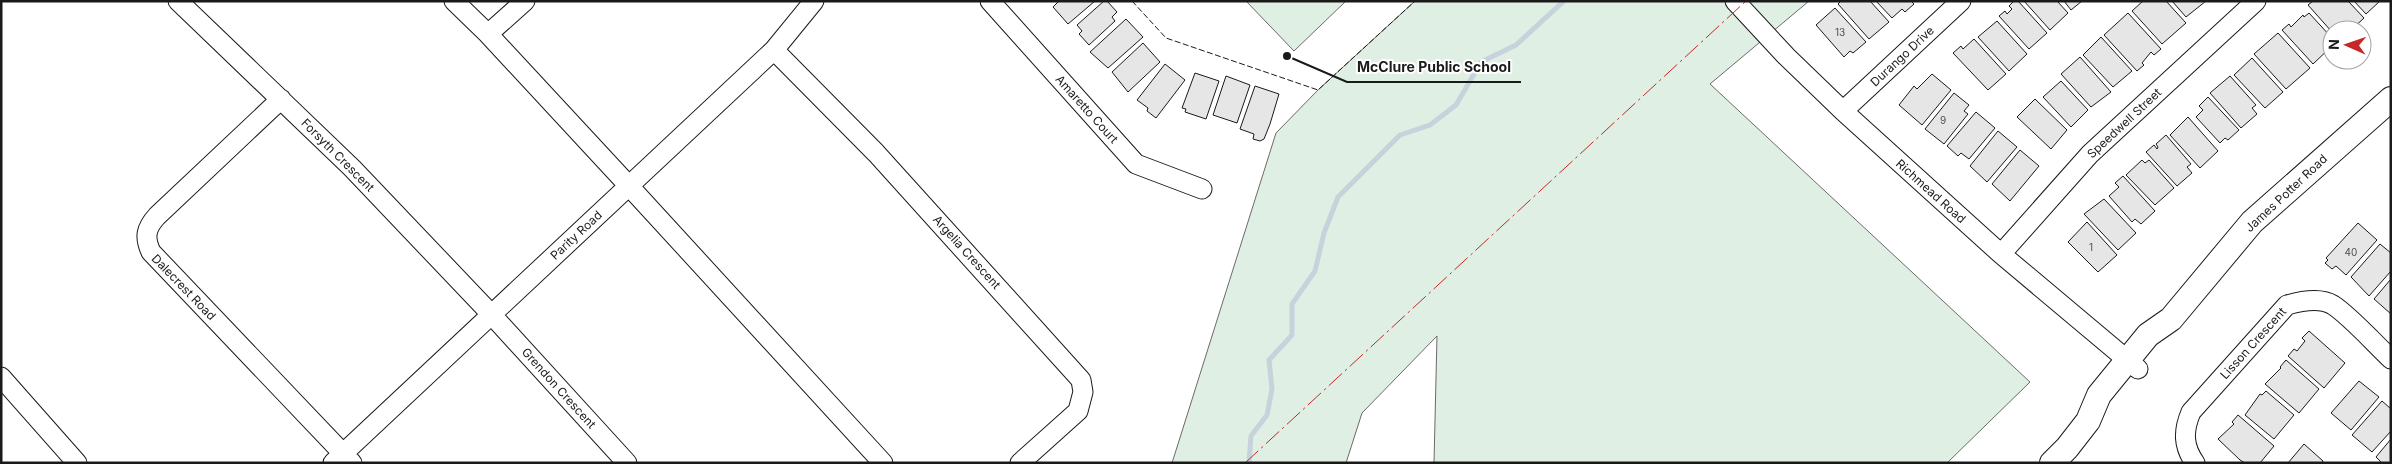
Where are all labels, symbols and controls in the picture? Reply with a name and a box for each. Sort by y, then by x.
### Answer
north arrow [2322,20,2372,70]
street label: Durango Drive [1867,23,1937,89]
house number: 13 [1835,26,1845,38]
text: N [2325,39,2342,50]
callout: McClure Public School [1347,53,1521,82]
text: McClure Public School [1357,58,1511,75]
street label: Amaretto Court [1052,72,1122,146]
street label: Speedwell Street [2084,85,2164,161]
house number: 9 [1940,114,1946,126]
street label: Forsyth Crescent [298,115,378,195]
street label: James Potter Road [2242,151,2330,235]
street label: Richmead Road [1893,156,1969,226]
street label: Parity Road [547,207,605,263]
street label: Argelia Crescent [930,212,1004,292]
house number: 1 [2089,241,2093,253]
house number: 40 [2345,246,2357,258]
street label: Dalecrest Road [149,251,219,323]
street label: Lisson Crescent [2217,304,2289,382]
street label: Grendon Crescent [519,344,599,432]

